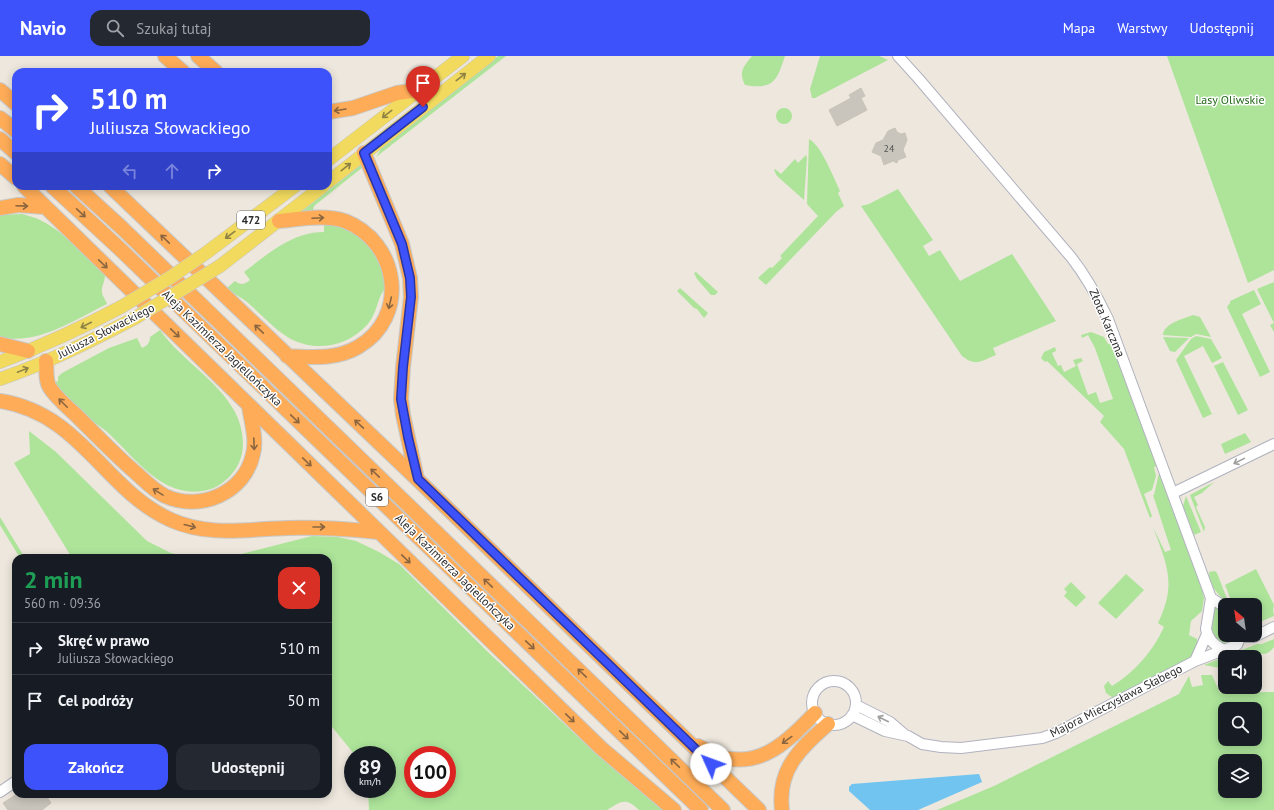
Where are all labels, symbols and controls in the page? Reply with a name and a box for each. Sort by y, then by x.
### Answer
search box [90,10,370,46]
text: Navio [20,16,66,40]
icon: search [104,17,126,39]
text: Szukaj tutaj [136,19,211,38]
text: Mapa [1063,19,1095,37]
text: Warstwy [1117,19,1168,37]
text: Udostępnij [1190,19,1254,37]
pin [406,66,440,107]
icon: arrive [412,72,434,94]
one-way arrow [455,73,466,82]
text: 510 m [90,80,167,117]
icon: right [24,84,76,136]
park label: Lasy Oliwskie [1195,92,1265,107]
one-way arrow [334,107,347,115]
one-way arrow [382,110,393,118]
text: Juliusza Słowackiego [90,116,250,139]
house number: 24 [884,142,895,155]
icon: left [119,160,141,182]
icon: ahead [161,160,183,182]
icon: right [203,160,225,182]
one-way arrow [340,163,351,172]
one-way arrow [15,202,28,210]
one-way arrow [75,208,86,217]
road number: 472 [237,211,265,229]
one-way arrow [311,215,324,222]
one-way arrow [225,231,236,239]
one-way arrow [160,234,170,244]
one-way arrow [98,259,108,268]
street label: Aleja Kazimierza Jagiellończyka [159,286,286,409]
street label: Złota Karczma [1086,286,1129,359]
one-way arrow [385,296,393,309]
street label: Juliusza Słowackiego [54,300,157,362]
one-way arrow [81,322,93,329]
one-way arrow [254,324,264,334]
one-way arrow [170,328,180,338]
one-way arrow [17,366,29,374]
one-way arrow [58,398,68,407]
one-way arrow [290,414,300,424]
one-way arrow [354,419,364,428]
one-way arrow [250,437,257,450]
one-way arrow [302,457,312,467]
one-way arrow [1233,458,1245,465]
one-way arrow [370,468,380,477]
one-way arrow [152,487,164,495]
road number: S6 [366,488,388,506]
street label: Aleja Kazimierza Jagiellończyka [392,510,519,633]
one-way arrow [183,523,196,531]
one-way arrow [312,523,325,531]
one-way arrow [401,554,411,564]
text: 2 min [24,564,83,595]
button: close [278,567,320,609]
one-way arrow [483,578,493,588]
text: 560 m · 09:36 [24,595,101,612]
north arrow [1218,598,1262,642]
map controls [1218,598,1262,798]
text: Skręć w prawo [58,631,150,650]
icon: right [24,638,46,660]
text: 510 m [279,639,320,658]
one-way arrow [525,640,535,650]
text: Juliusza Słowackiego [58,650,174,667]
button: sound [1218,650,1262,694]
street label: Majora Mieczysława Słabego [1047,661,1185,741]
one-way arrow [577,668,587,678]
icon: arrive [24,690,46,712]
text: Cel podróży [58,691,133,710]
text: 50 m [287,691,320,710]
button: search [1218,702,1262,746]
one-way arrow [565,713,575,722]
one-way arrow [877,715,889,722]
one-way arrow [619,731,629,740]
one-way arrow [782,736,793,744]
position arrow [690,743,732,785]
button: Zakończ [24,744,168,790]
button: Udostępnij [176,744,320,790]
speed limit sign: 100 [404,746,456,798]
text: 89 [359,754,381,780]
button: layers [1218,754,1262,798]
one-way arrow [670,759,680,768]
text: km/h [359,775,381,788]

